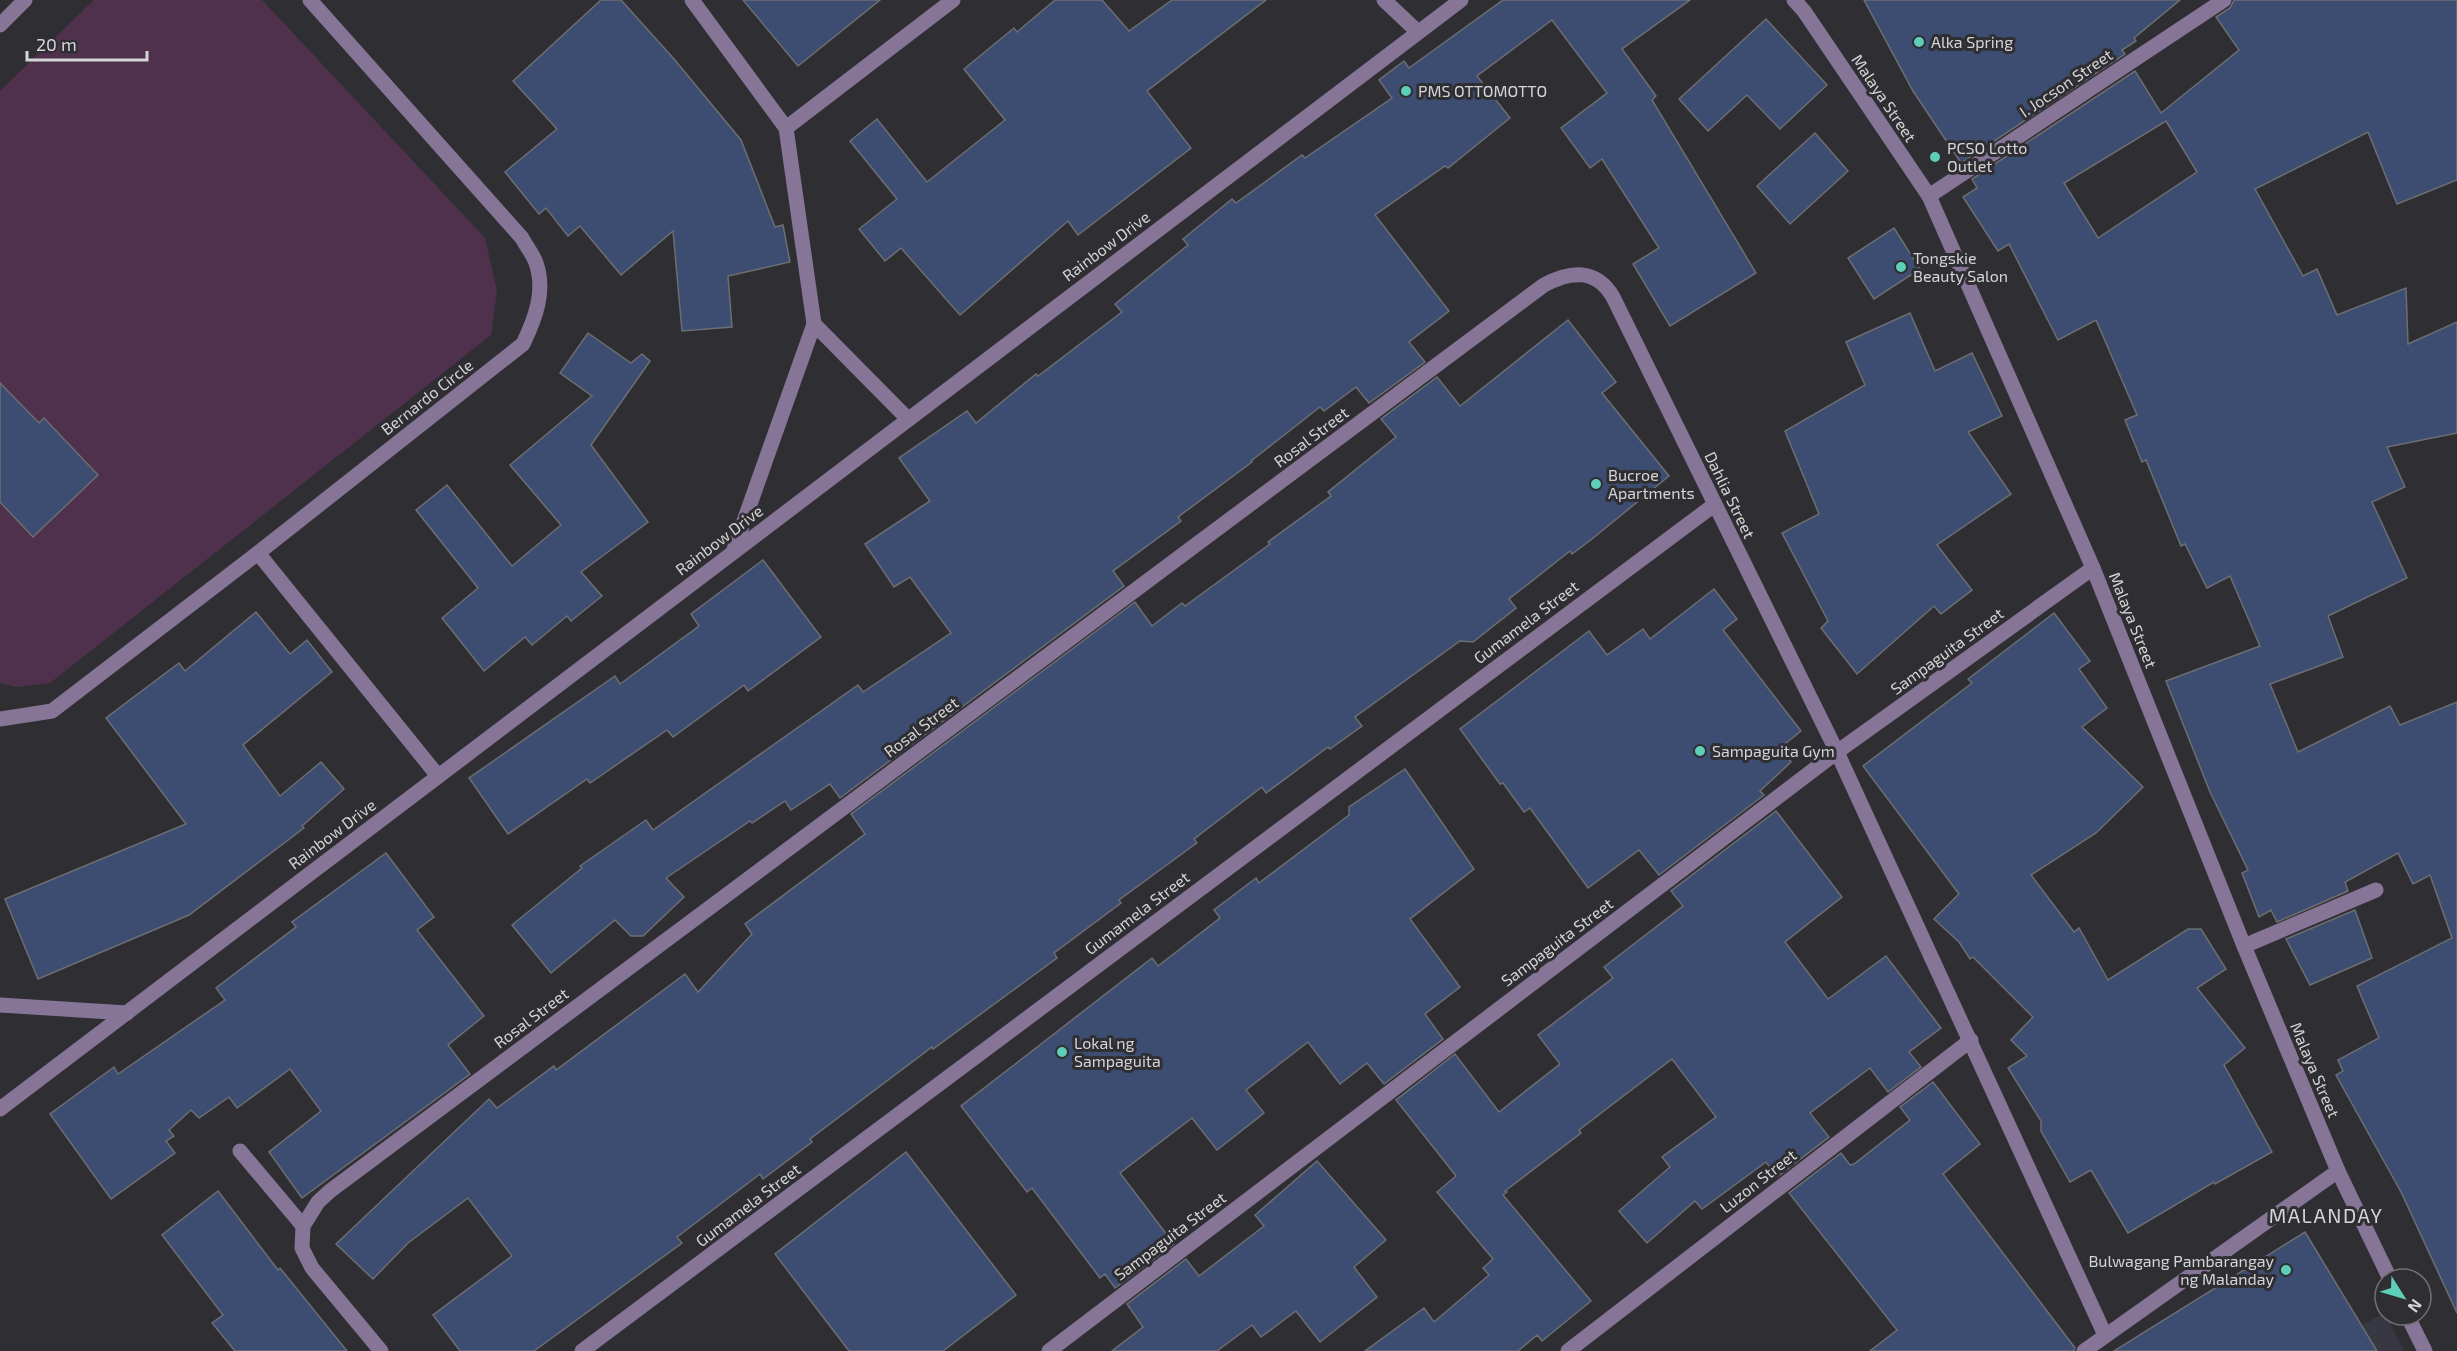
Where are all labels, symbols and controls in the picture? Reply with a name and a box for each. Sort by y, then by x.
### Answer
scale bar [27,24,147,62]
place label: Alka Spring [1931,32,2013,51]
text: 20 m [36,33,77,55]
marker: Alka Spring [1912,35,1926,49]
street label: I. Jocson Street [2016,45,2116,121]
street label: Malaya Street [1848,50,1921,145]
place label: PMS OTTOMOTTO [1418,81,1547,100]
marker: PMS OTTOMOTTO [1399,84,1413,98]
place label: PCSO Lotto Outlet [1947,138,2027,175]
marker: PCSO Lotto Outlet [1928,150,1942,164]
street label: Rainbow Drive [1058,207,1153,285]
place label: Tongskie Beauty Salon [1913,248,2008,285]
marker: Tongskie Beauty Salon [1894,260,1908,274]
street label: Bernardo Circle [377,355,476,438]
street label: Rosal Street [1270,402,1352,471]
street label: Dahlia Street [1701,448,1760,541]
place label: Bucroe Apartments [1608,465,1695,502]
marker: Bucroe Apartments [1589,477,1603,491]
street label: Rainbow Drive [671,501,766,579]
street label: Malaya Street [2106,569,2161,670]
street label: Gumamela Street [1470,576,1582,667]
street label: Sampaguita Street [1887,603,2007,698]
street label: Rosal Street [880,692,962,761]
place label: Sampaguita Gym [1712,741,1835,760]
marker: Sampaguita Gym [1693,744,1707,758]
street label: Rainbow Drive [284,795,379,873]
street label: Gumamela Street [1081,867,1193,958]
street label: Sampaguita Street [1497,893,1616,990]
street label: Rosal Street [490,983,572,1052]
street label: Malaya Street [2287,1019,2344,1120]
place label: Lokal ng Sampaguita [1074,1033,1161,1070]
marker: Lokal ng Sampaguita [1055,1045,1069,1059]
street label: Luzon Street [1716,1145,1800,1216]
street label: Gumamela Street [692,1159,804,1250]
street label: Sampaguita Street [1110,1187,1229,1284]
district label: MALANDAY [2269,1203,2383,1227]
place label: Bulwagang Pambarangay ng Malanday [2088,1251,2275,1288]
marker: Bulwagang Pambarangay ng Malanday [2279,1263,2293,1277]
north arrow [2373,1267,2433,1327]
text: N [2404,1296,2426,1317]

